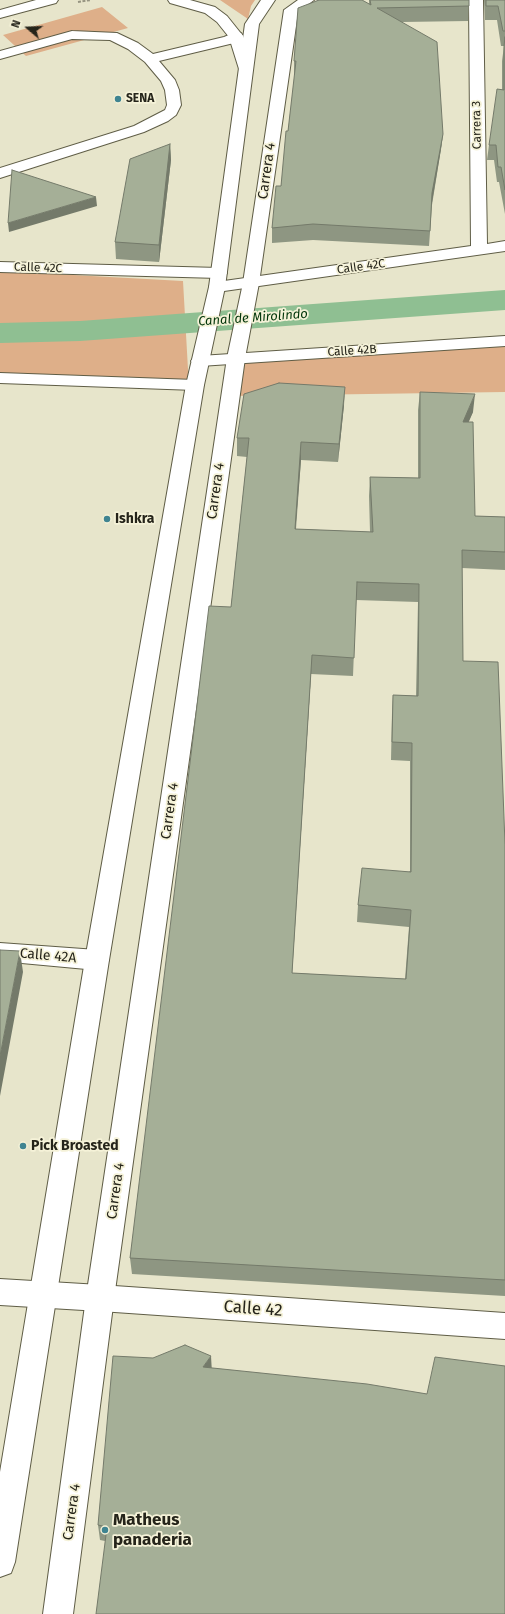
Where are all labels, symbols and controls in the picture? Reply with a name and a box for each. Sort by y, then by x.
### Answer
north arrow [8,8,48,48]
text: N [9,18,24,30]
place label: SENA [126,92,154,106]
marker: SENA [113,94,123,104]
street label: Carrera 3 [469,101,485,149]
street label: Carrera 4 [255,142,279,200]
street label: Calle 42C [336,257,386,277]
street label: Calle 42C [14,260,62,276]
water label: Canal de Mirolindo [198,306,308,330]
street label: Calle 42B [327,342,377,360]
street label: Carrera 4 [204,462,228,520]
place label: Ishkra [115,511,154,527]
marker: Ishkra [102,514,112,524]
street label: Carrera 4 [158,782,182,840]
street label: Calle 42A [19,945,77,967]
place label: Pick Broasted [31,1138,119,1154]
marker: Pick Broasted [18,1141,28,1151]
street label: Carrera 4 [104,1162,128,1220]
street label: Calle 42 [223,1297,283,1321]
street label: Carrera 4 [60,1483,84,1541]
place label: Matheus panaderia [113,1510,192,1550]
marker: Matheus panaderia [100,1525,110,1535]

